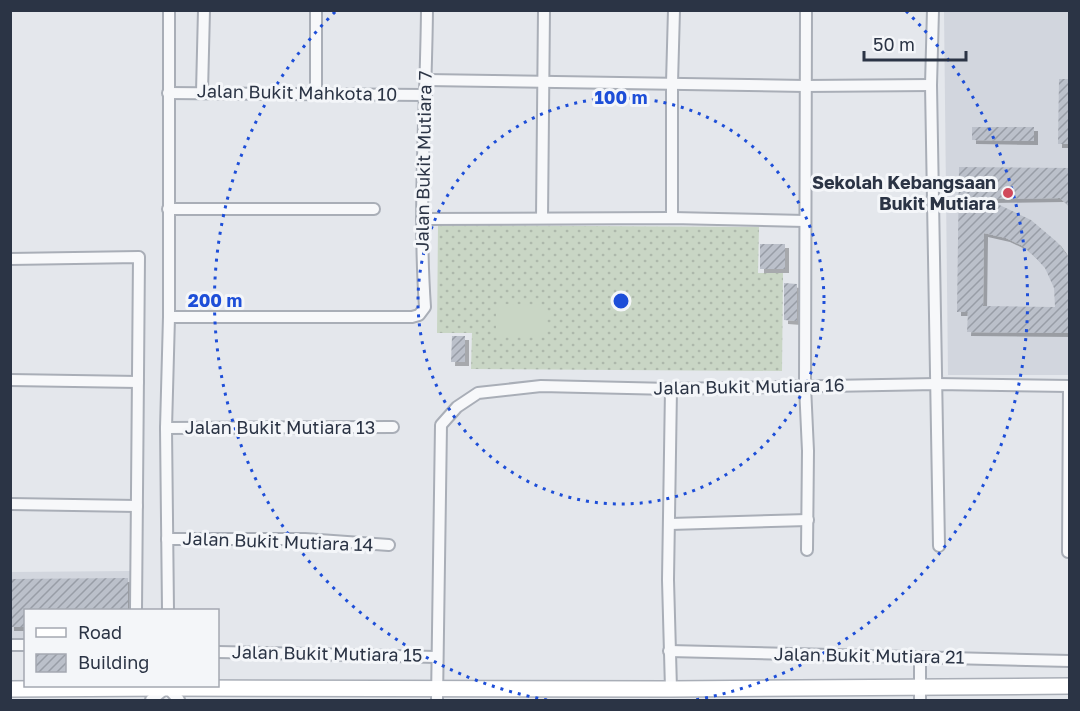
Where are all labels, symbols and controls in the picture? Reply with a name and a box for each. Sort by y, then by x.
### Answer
scale bar [864,24,966,62]
text: 50 m [873,33,915,55]
street label: Jalan Bukit Mutiara 7 [410,70,436,252]
street label: Jalan Bukit Mahkota 10 [197,79,397,105]
text: 100 m [595,86,647,108]
place label: Sekolah Kebangsaan Bukit Mutiara [812,171,996,214]
marker: Sekolah Kebangsaan Bukit Mutiara [1001,186,1015,200]
text: 200 m [188,289,242,311]
centre of rings [611,291,631,311]
street label: Jalan Bukit Mutiara 16 [653,373,845,399]
street label: Jalan Bukit Mutiara 13 [185,416,375,438]
street label: Jalan Bukit Mutiara 14 [182,527,374,555]
legend [24,609,219,687]
text: Road [78,621,122,643]
street label: Jalan Bukit Mutiara 15 [232,640,422,666]
street label: Jalan Bukit Mutiara 21 [774,642,965,668]
text: Building [78,651,149,673]

